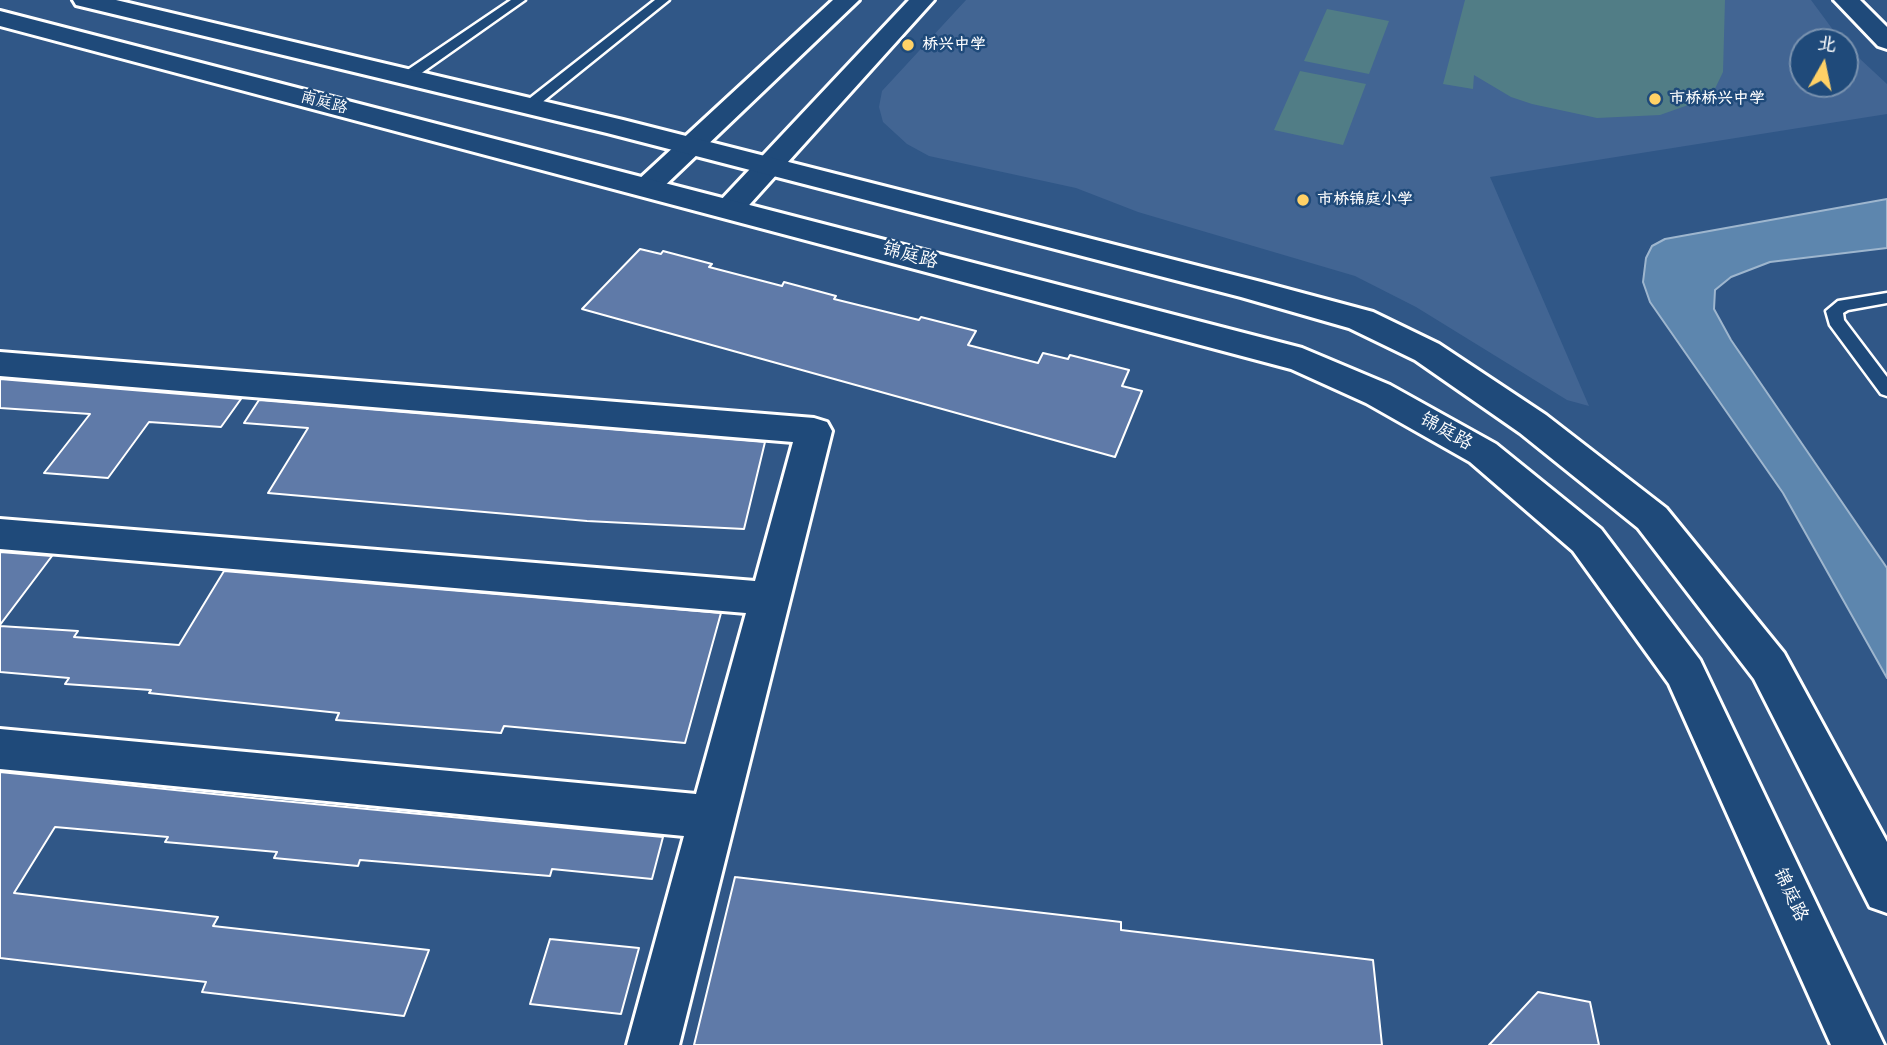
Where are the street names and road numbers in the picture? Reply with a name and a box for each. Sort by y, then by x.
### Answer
street label: 南庭路 [298,88,350,118]
street label: 锦庭路 [880,238,940,274]
street label: 锦庭路 [1416,408,1476,456]
street label: 锦庭路 [1768,864,1812,926]

